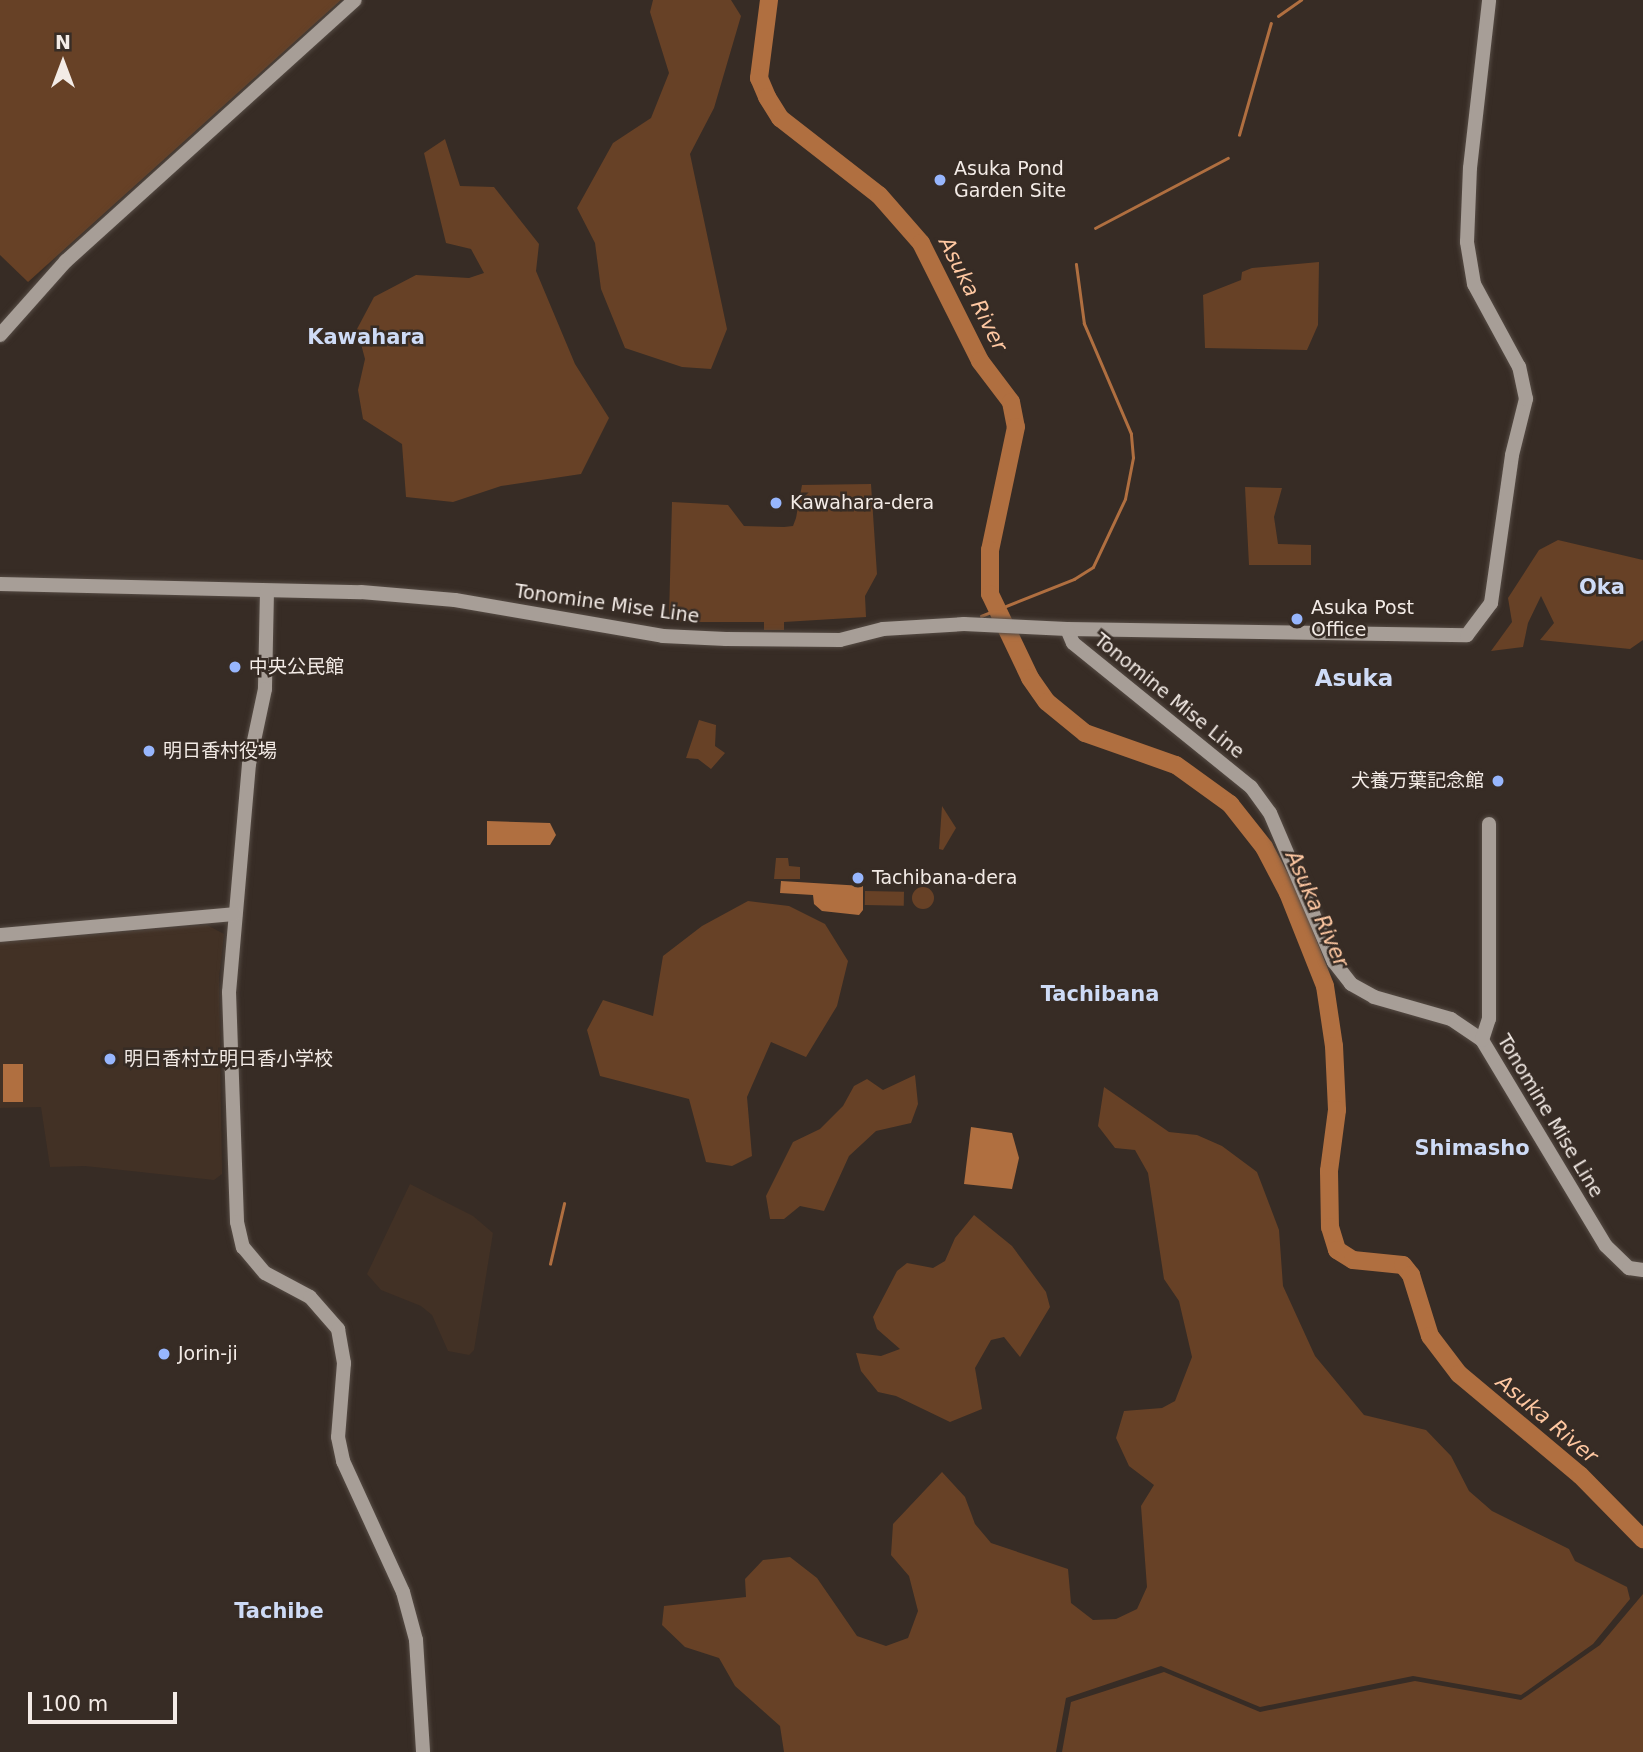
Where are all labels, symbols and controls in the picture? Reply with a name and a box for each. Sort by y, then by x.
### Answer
north arrow [28,28,98,98]
text: N [55,31,71,53]
place label: Asuka Pond Garden Site [954,158,1066,202]
marker: Asuka Pond Garden Site [932,172,948,188]
water label: Asuka River [933,233,1013,355]
district label: Kawahara [307,324,425,350]
place label: Kawahara-dera [790,492,934,514]
marker: Kawahara-dera [768,495,784,511]
district label: Oka [1579,574,1625,600]
street label: Tonomine Mise Line [513,580,701,628]
place label: Asuka Post Office [1311,597,1414,641]
marker: Asuka Post Office [1289,611,1305,627]
street label: Tonomine Mise Line [1090,629,1248,763]
place label: 中央公民館 [249,656,344,678]
marker: 中央公民館 [227,659,243,675]
district label: Asuka [1315,664,1393,692]
place label: 明日香村役場 [163,740,277,762]
marker: 明日香村役場 [141,743,157,759]
place label: 犬養万葉記念館 [1351,770,1484,792]
marker: 犬養万葉記念館 [1490,773,1506,789]
water label: Asuka River [1280,847,1354,971]
place label: Tachibana-dera [872,867,1017,889]
marker: Tachibana-dera [850,870,866,886]
district label: Tachibana [1041,981,1159,1007]
street label: Tonomine Mise Line [1492,1030,1608,1202]
place label: 明日香村立明日香小学校 [124,1048,333,1070]
marker: 明日香村立明日香小学校 [102,1051,118,1067]
district label: Shimasho [1414,1135,1530,1161]
place label: Jorin-ji [178,1343,238,1365]
marker: Jorin-ji [156,1346,172,1362]
water label: Asuka River [1491,1369,1603,1469]
district label: Tachibe [234,1598,324,1624]
scale bar [32,1678,180,1722]
text: 100 m [41,1692,108,1716]

